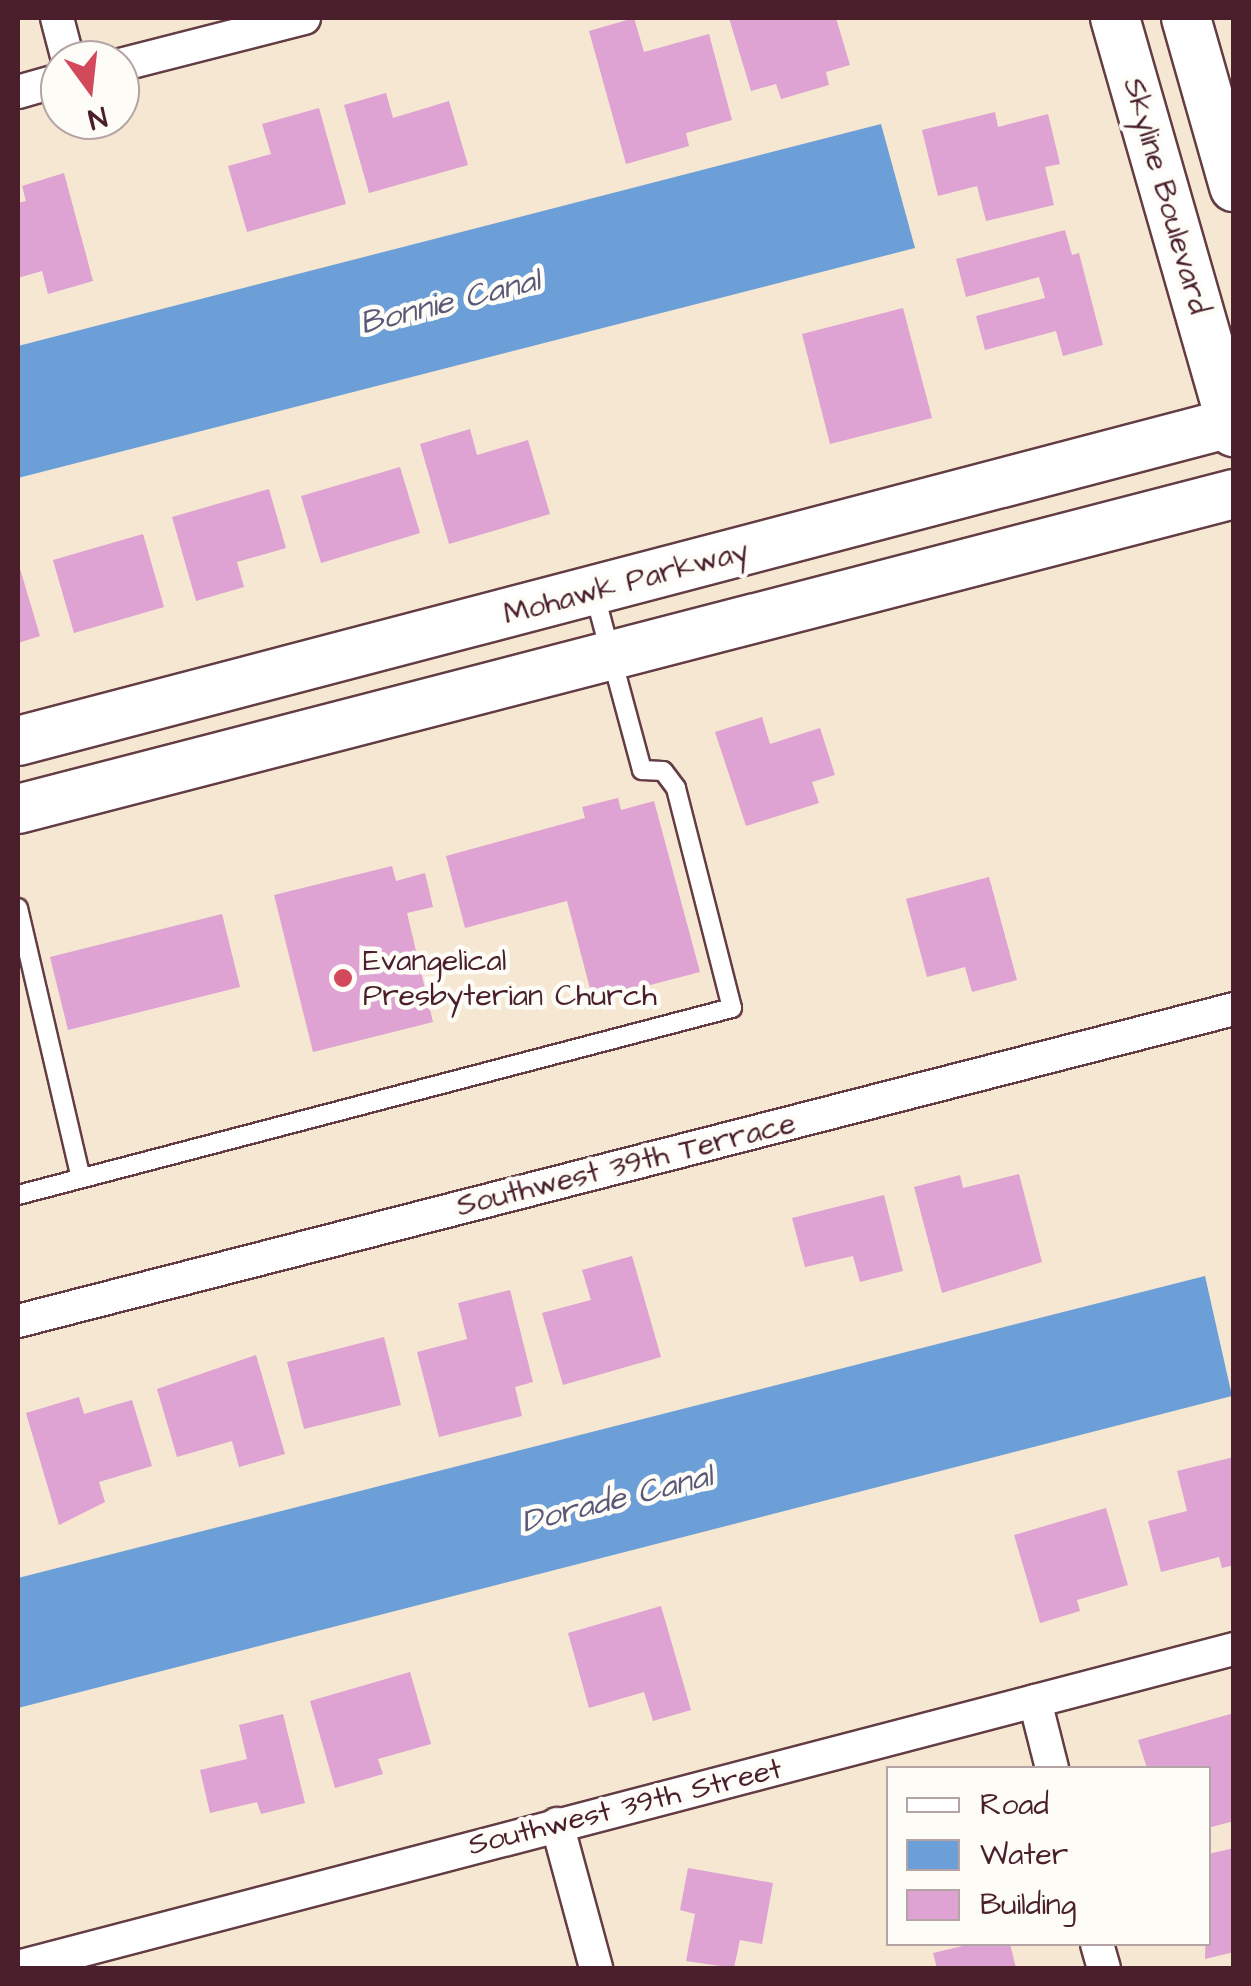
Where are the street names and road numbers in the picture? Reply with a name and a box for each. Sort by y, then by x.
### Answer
street label: Skyline Boulevard [1115,74,1217,318]
street label: Mohawk Parkway [500,533,752,633]
street label: Southwest 39th Terrace [453,1105,799,1225]
street label: Southwest 39th Street [464,1751,786,1863]

